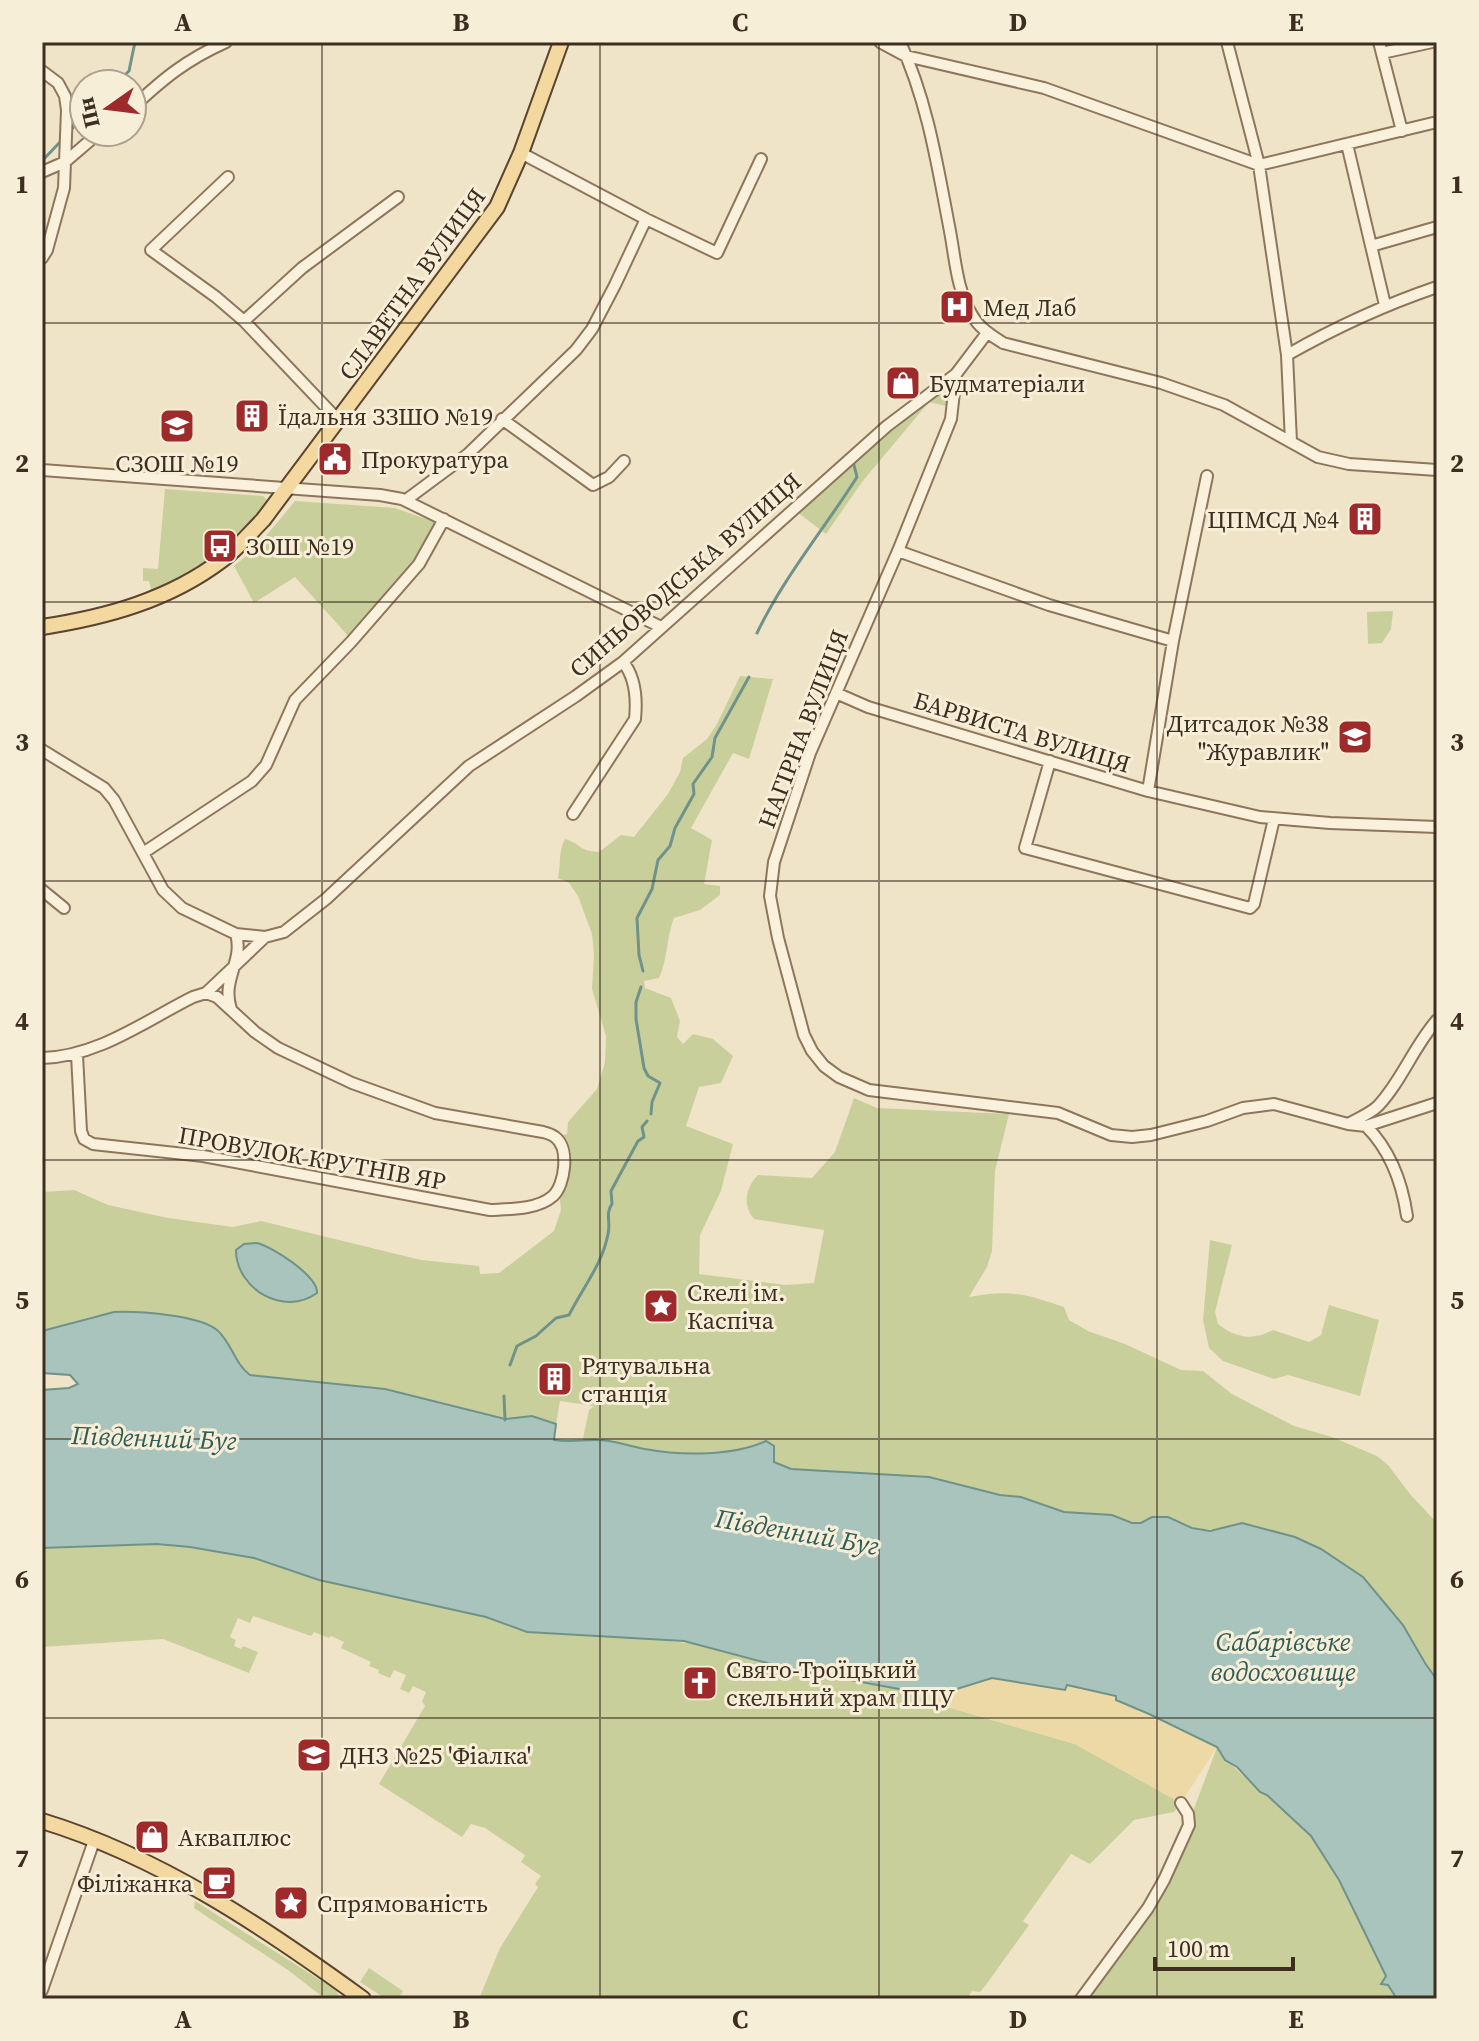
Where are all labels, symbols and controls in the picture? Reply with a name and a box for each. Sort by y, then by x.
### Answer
text: A [174,4,192,40]
text: B [453,4,470,40]
text: C [732,4,748,40]
text: D [1009,4,1027,40]
text: E [1288,4,1304,40]
north arrow [68,68,148,148]
text: Пн [70,94,107,131]
text: 1 [15,166,29,202]
text: 1 [1450,166,1464,202]
street label: СЛАВЕТНА ВУЛИЦЯ [331,181,493,387]
hospital icon: Мед Лаб [938,288,976,326]
place label: Мед Лаб [983,291,1077,324]
shop icon: Будматеріали [884,364,922,402]
place label: Будматеріали [929,367,1085,400]
building icon: Їдальня ЗЗШО №19 [233,397,271,435]
place label: Їдальня ЗЗШО №19 [278,400,493,433]
school or university icon: СЗОШ №19 [158,407,196,445]
public building icon: Прокуратура [316,440,354,478]
place label: Прокуратура [361,443,510,476]
text: 2 [15,445,29,481]
text: 2 [1450,445,1464,481]
place label: СЗОШ №19 [115,447,239,480]
street label: СИНЬОВОДСЬКА ВУЛИЦЯ [562,465,808,685]
building icon: ЦПМСД №4 [1346,500,1384,538]
place label: ЦПМСД №4 [1207,503,1339,536]
bus stop icon: ЗОШ №19 [201,527,239,565]
place label: ЗОШ №19 [246,530,354,563]
street label: НАГІРНА ВУЛИЦЯ [750,625,856,833]
street label: БАРВИСТА ВУЛИЦЯ [910,683,1134,781]
place label: Дитсадок №38 "Журавлик" [1167,707,1329,768]
school or university icon: Дитсадок №38 "Журавлик" [1336,718,1374,756]
text: 3 [15,724,29,760]
text: 3 [1450,724,1464,760]
text: 4 [15,1003,29,1039]
text: 4 [1450,1003,1464,1039]
street label: ПРОВУЛОК КРУТНІВ ЯР [176,1118,448,1198]
place label: Скелі ім. Каспіча [687,1276,785,1337]
text: 5 [15,1282,29,1318]
text: 5 [1450,1282,1464,1318]
place icon: Скелі ім. Каспіча [642,1287,680,1325]
place label: Рятувальна станція [581,1349,711,1410]
building icon: Рятувальна станція [536,1360,574,1398]
water label: Південний Буг [70,1417,237,1459]
water label: Південний Буг [711,1500,882,1564]
text: 6 [15,1561,29,1597]
text: 6 [1450,1561,1464,1597]
water label: Сабарівське водосховище [1211,1624,1356,1690]
place label: Свято-Троїцький скельний храм ПЦУ [726,1653,955,1714]
church icon: Свято-Троїцький скельний храм ПЦУ [681,1664,719,1702]
school or university icon: ДНЗ №25 'Фіалка' [295,1736,333,1774]
place label: ДНЗ №25 'Фіалка' [340,1739,531,1772]
shop icon: Акваплюс [133,1818,171,1856]
place label: Акваплюс [178,1821,291,1854]
text: 7 [15,1840,29,1876]
text: 7 [1450,1840,1464,1876]
cafe icon: Філіжанка [200,1864,238,1902]
place label: Філіжанка [77,1867,194,1900]
place icon: Спрямованість [272,1884,310,1922]
place label: Спрямованість [317,1887,488,1920]
scale bar [1155,1921,1293,1971]
text: 100 m [1167,1932,1230,1965]
text: A [174,2001,192,2037]
text: B [453,2001,470,2037]
text: C [732,2001,748,2037]
text: D [1009,2001,1027,2037]
text: E [1288,2001,1304,2037]

